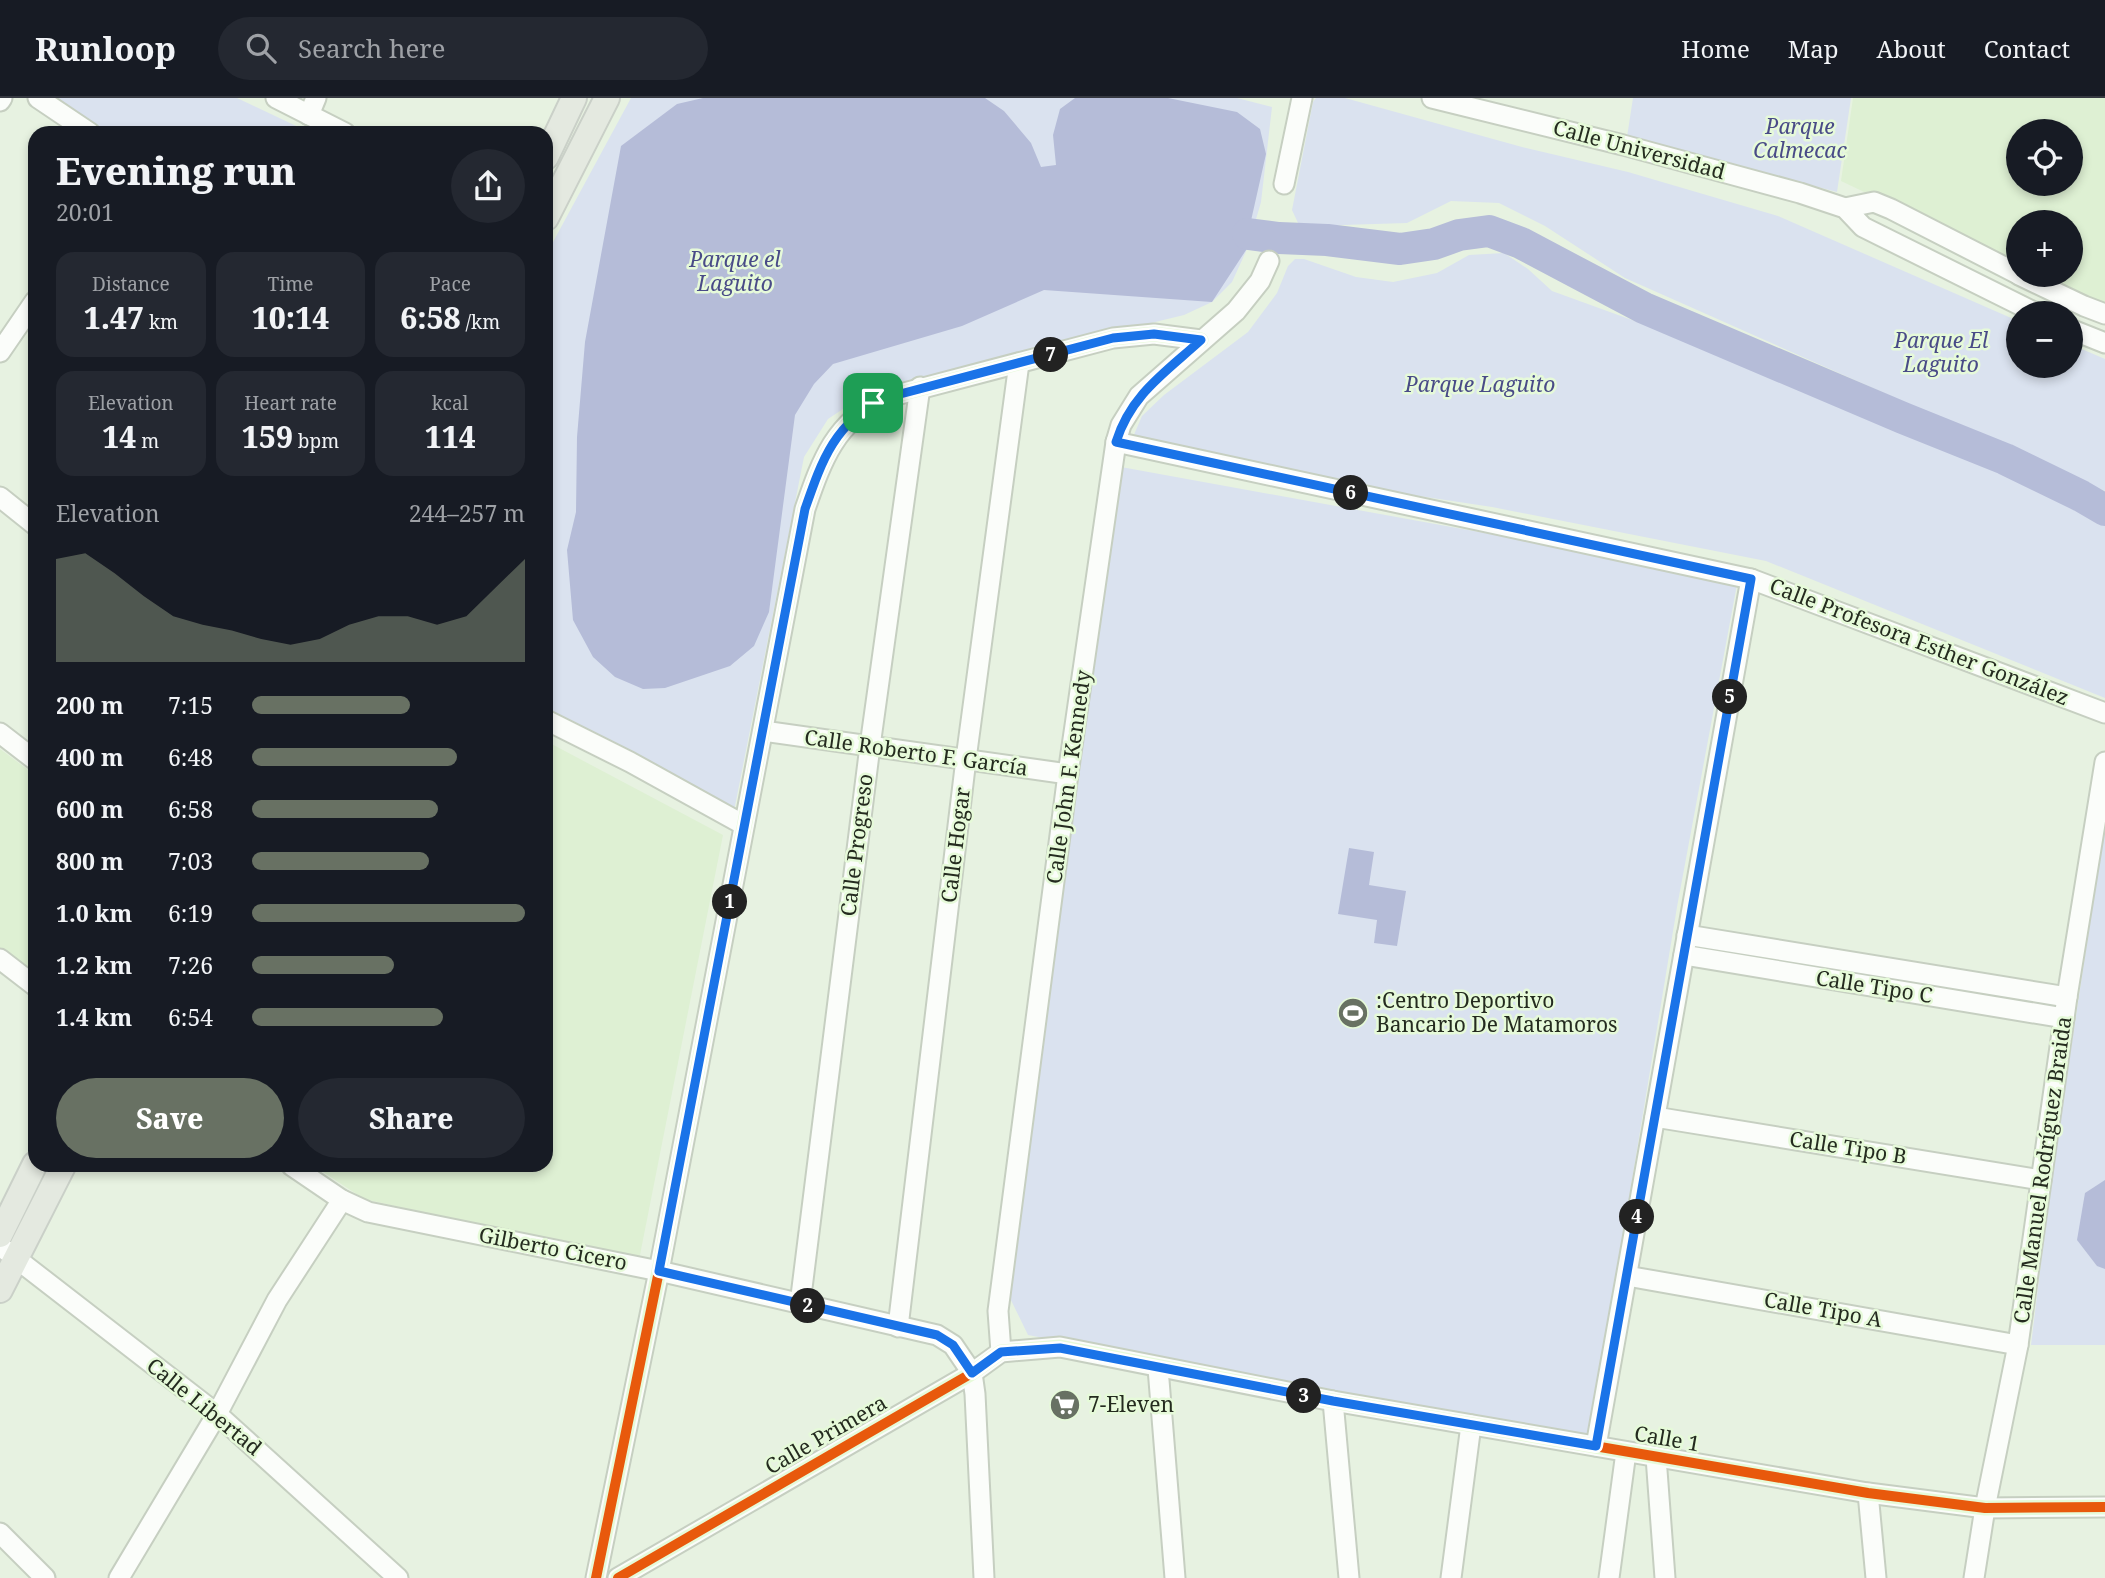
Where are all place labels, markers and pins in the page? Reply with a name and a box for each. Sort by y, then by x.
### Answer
pin: 7 [1034,338,1068,372]
pin [843,373,903,433]
pin: 6 [1334,476,1368,510]
pin: 5 [1712,680,1748,714]
pin: 1 [712,884,748,920]
place label: :Centro Deportivo Bancario De Matamoros [1376,986,1618,1038]
sports icon: :Centro Deportivo Bancario De Matamoros [1336,996,1370,1030]
pin: 4 [1620,1200,1654,1234]
pin: 2 [790,1288,826,1324]
pin: 3 [1286,1378,1322,1414]
supermarket icon: 7-Eleven [1048,1388,1082,1422]
place label: 7-Eleven [1088,1390,1174,1418]

